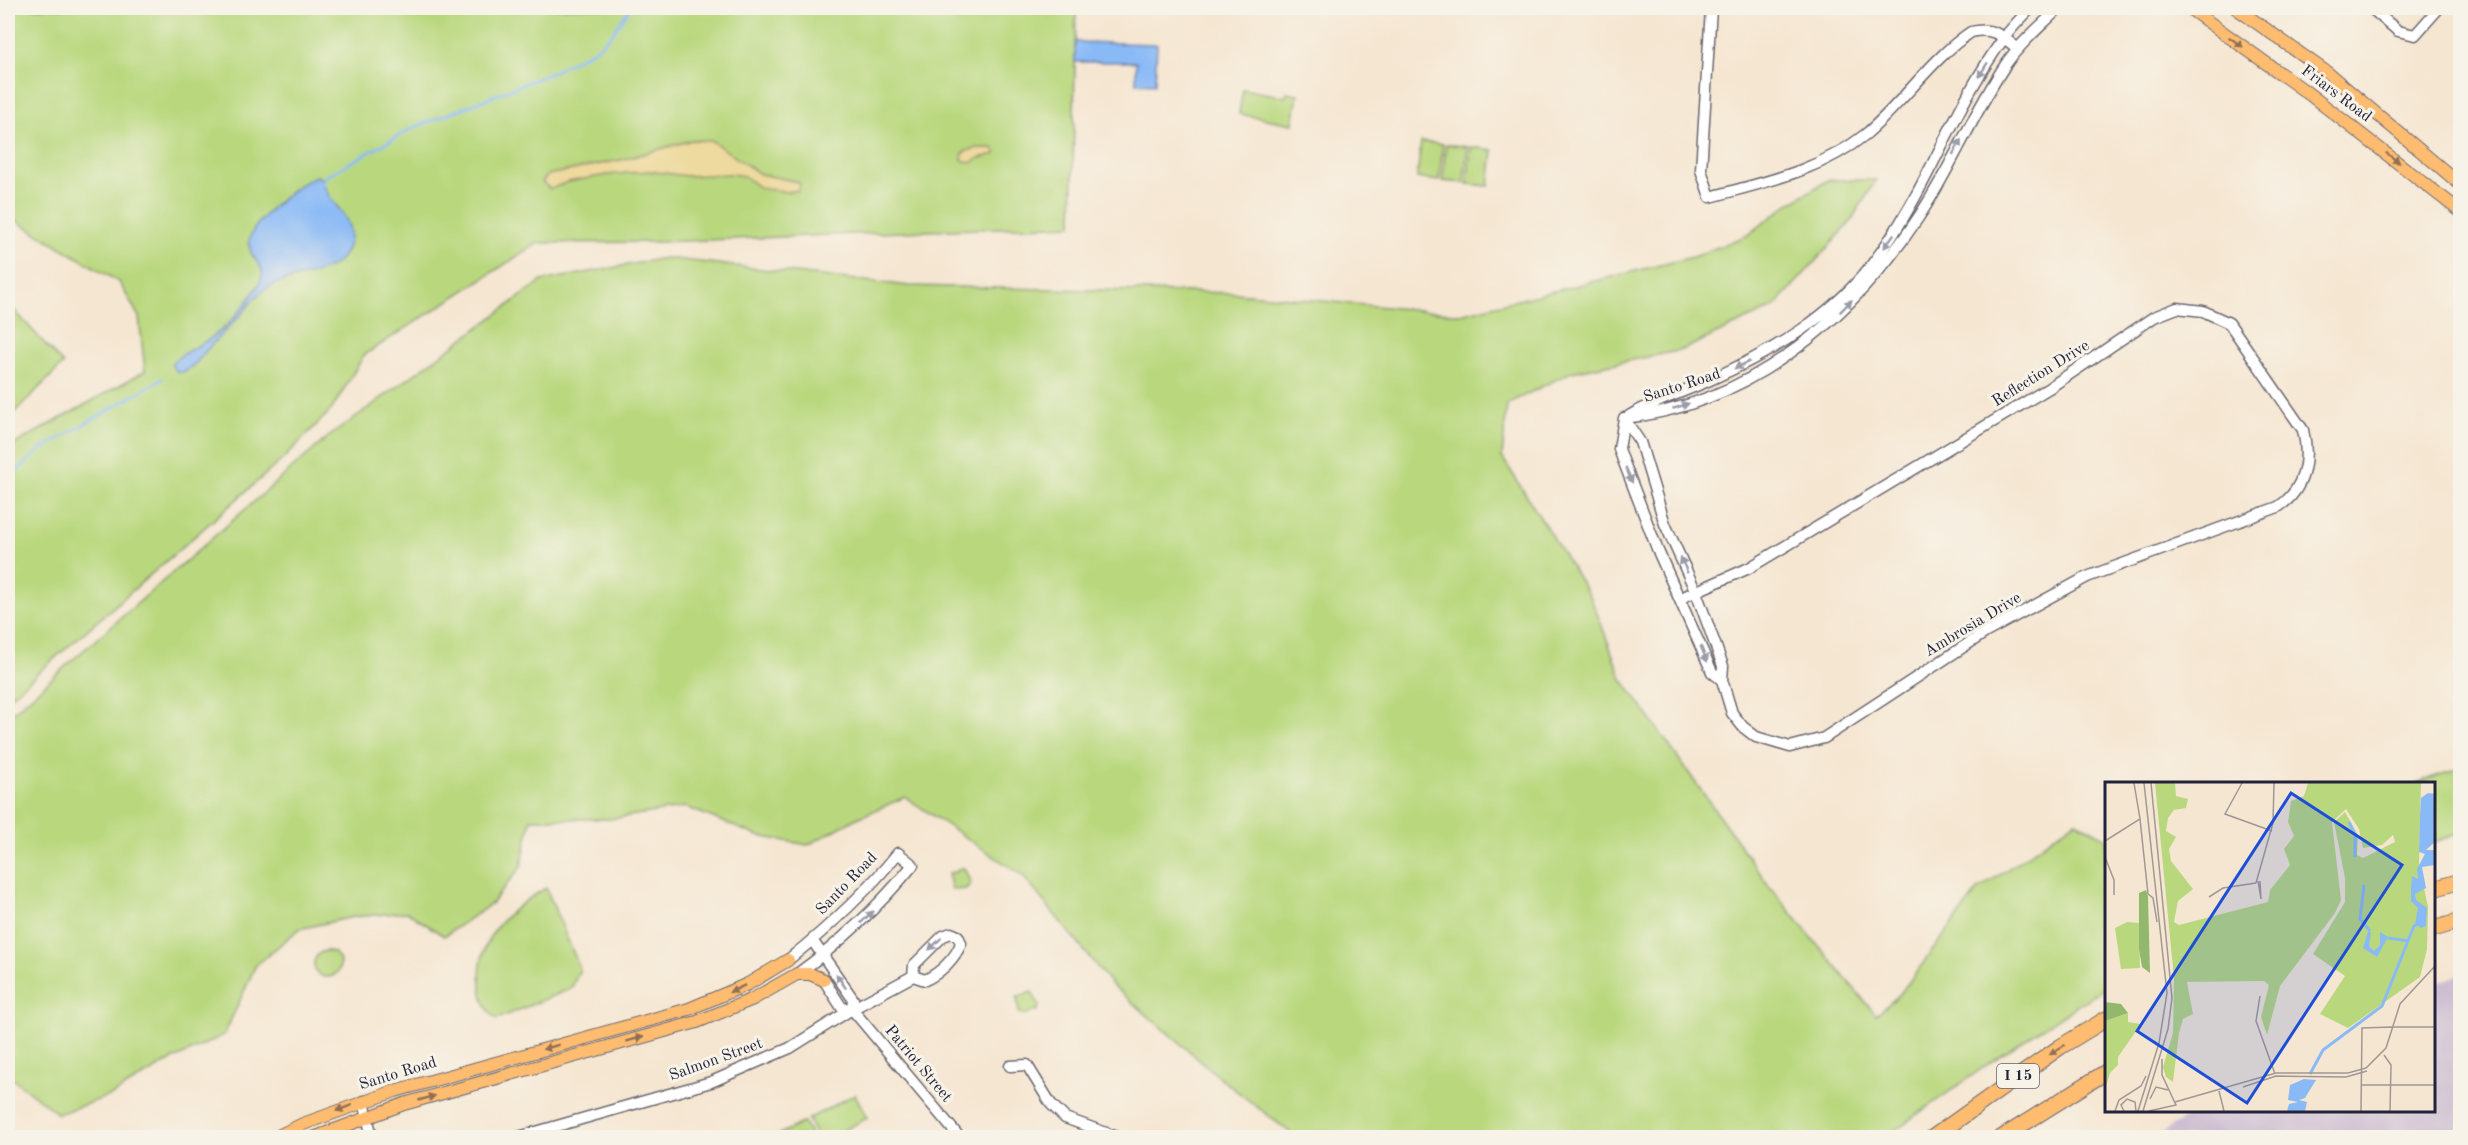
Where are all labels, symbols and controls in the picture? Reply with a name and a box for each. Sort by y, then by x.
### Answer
one-way arrow [2228,36,2244,47]
one-way arrow [1978,62,1989,79]
street label: Friars Road [2298,63,2374,125]
one-way arrow [1952,139,1962,156]
one-way arrow [2385,152,2401,164]
one-way arrow [1883,232,1895,248]
one-way arrow [1839,300,1853,314]
street label: Reflection Drive [1990,338,2092,410]
one-way arrow [1733,360,1750,369]
street label: Santo Road [1641,366,1723,406]
one-way arrow [1672,401,1690,410]
one-way arrow [1624,466,1634,484]
one-way arrow [1679,556,1689,574]
street label: Ambrosia Drive [1922,590,2024,660]
one-way arrow [1699,646,1709,664]
inset map [2105,782,2435,1112]
street label: Santo Road [813,850,881,918]
one-way arrow [859,910,873,924]
one-way arrow [929,937,943,951]
one-way arrow [835,974,847,990]
one-way arrow [728,984,746,994]
street label: Patriot Street [881,1022,955,1106]
one-way arrow [626,1034,644,1043]
street label: Salmon Street [667,1036,765,1084]
one-way arrow [542,1043,560,1052]
one-way arrow [2048,1044,2065,1055]
street label: Santo Road [357,1055,439,1093]
road number: I 15 [1997,1064,2039,1088]
one-way arrow [418,1092,436,1102]
one-way arrow [335,1104,353,1114]

